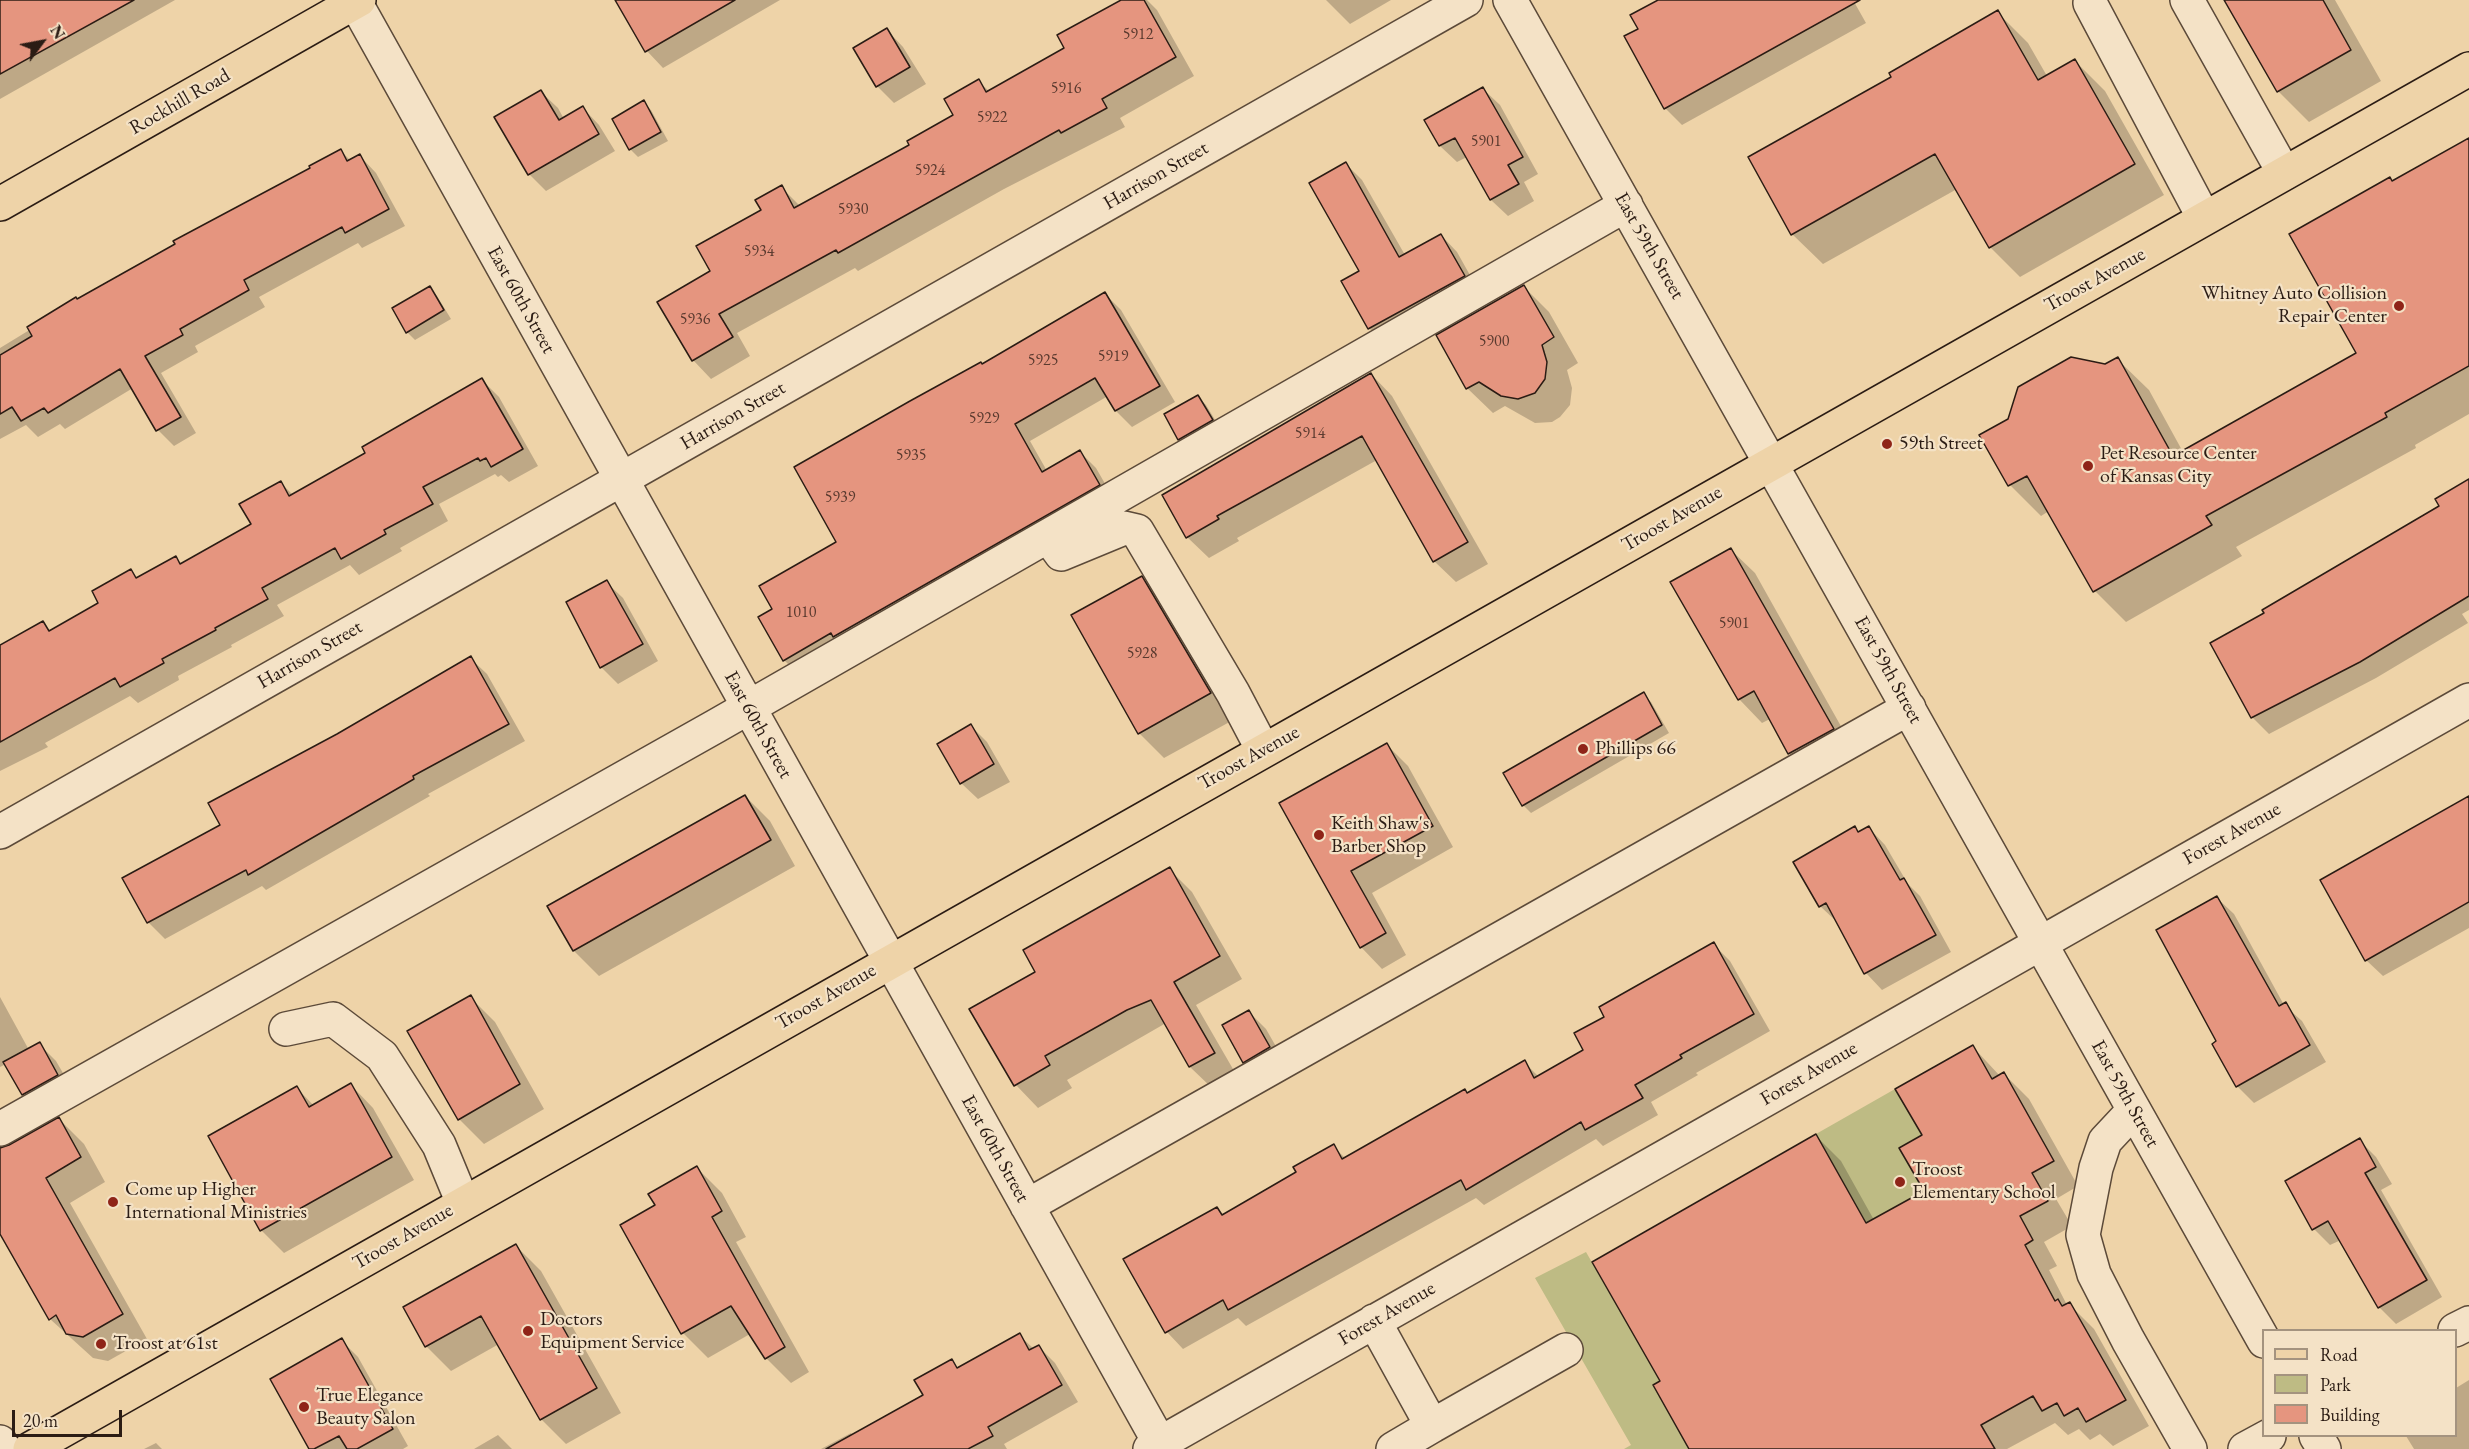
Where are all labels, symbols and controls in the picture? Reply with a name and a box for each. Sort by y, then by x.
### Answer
north arrow [12,12,72,72]
text: N [45,21,70,43]
house number: 5912 [1123,25,1153,45]
street label: Rockhill Road [125,64,235,140]
house number: 5916 [1051,79,1081,99]
house number: 5922 [977,108,1007,128]
house number: 5901 [1471,132,1501,152]
street label: Harrison Street [1099,136,1213,216]
house number: 5924 [915,161,945,181]
street label: East 59th Street [1609,188,1689,304]
house number: 5930 [838,200,868,220]
street label: East 60th Street [482,242,560,358]
house number: 5934 [744,242,774,262]
street label: Troost Avenue [2040,242,2150,318]
place label: Whitney Auto Collision Repair Center [2201,282,2387,329]
marker: Whitney Auto Collision Repair Center [2392,299,2406,313]
house number: 5936 [680,310,710,330]
house number: 5900 [1479,332,1509,352]
house number: 5919 [1098,347,1128,367]
house number: 5925 [1028,351,1058,371]
street label: Harrison Street [676,376,790,456]
house number: 5929 [969,409,999,429]
house number: 5914 [1295,424,1325,444]
place label: 59th Street [1899,432,1983,456]
marker: 59th Street [1880,437,1894,451]
place label: Pet Resource Center of Kansas City [2100,442,2257,489]
house number: 5935 [896,446,926,466]
marker: Pet Resource Center of Kansas City [2081,459,2095,473]
street label: Troost Avenue [1617,481,1727,557]
house number: 5939 [825,488,855,508]
house number: 1010 [786,603,816,623]
street label: East 59th Street [1849,612,1927,728]
house number: 5901 [1719,614,1749,634]
street label: Harrison Street [253,615,367,695]
house number: 5928 [1127,644,1157,664]
street label: East 60th Street [719,667,797,783]
street label: Troost Avenue [1194,720,1304,796]
place label: Phillips 66 [1595,737,1676,761]
marker: Phillips 66 [1576,742,1590,756]
street label: Forest Avenue [2179,797,2285,871]
place label: Keith Shaw's Barber Shop [1331,812,1429,859]
marker: Keith Shaw's Barber Shop [1312,828,1326,842]
street label: Troost Avenue [771,959,881,1035]
street label: East 59th Street [2086,1036,2164,1152]
street label: Forest Avenue [1756,1037,1862,1111]
street label: East 60th Street [956,1091,1034,1207]
place label: Troost Elementary School [1912,1158,2056,1205]
marker: Troost Elementary School [1893,1175,1907,1189]
place label: Come up Higher International Ministries [125,1178,307,1225]
marker: Come up Higher International Ministries [106,1195,120,1209]
street label: Troost Avenue [348,1199,458,1275]
street label: Forest Avenue [1334,1277,1440,1351]
place label: Doctors Equipment Service [540,1308,684,1355]
marker: Doctors Equipment Service [521,1324,535,1338]
legend [2262,1329,2457,1437]
place label: Troost at 61st [113,1332,218,1356]
marker: Troost at 61st [94,1337,108,1351]
text: Road [2320,1343,2358,1366]
text: Park [2320,1373,2351,1396]
place label: True Elegance Beauty Salon [316,1384,423,1431]
scale bar [15,1398,124,1436]
marker: True Elegance Beauty Salon [297,1400,311,1414]
text: Building [2320,1403,2380,1426]
text: 20 m [23,1409,58,1432]

